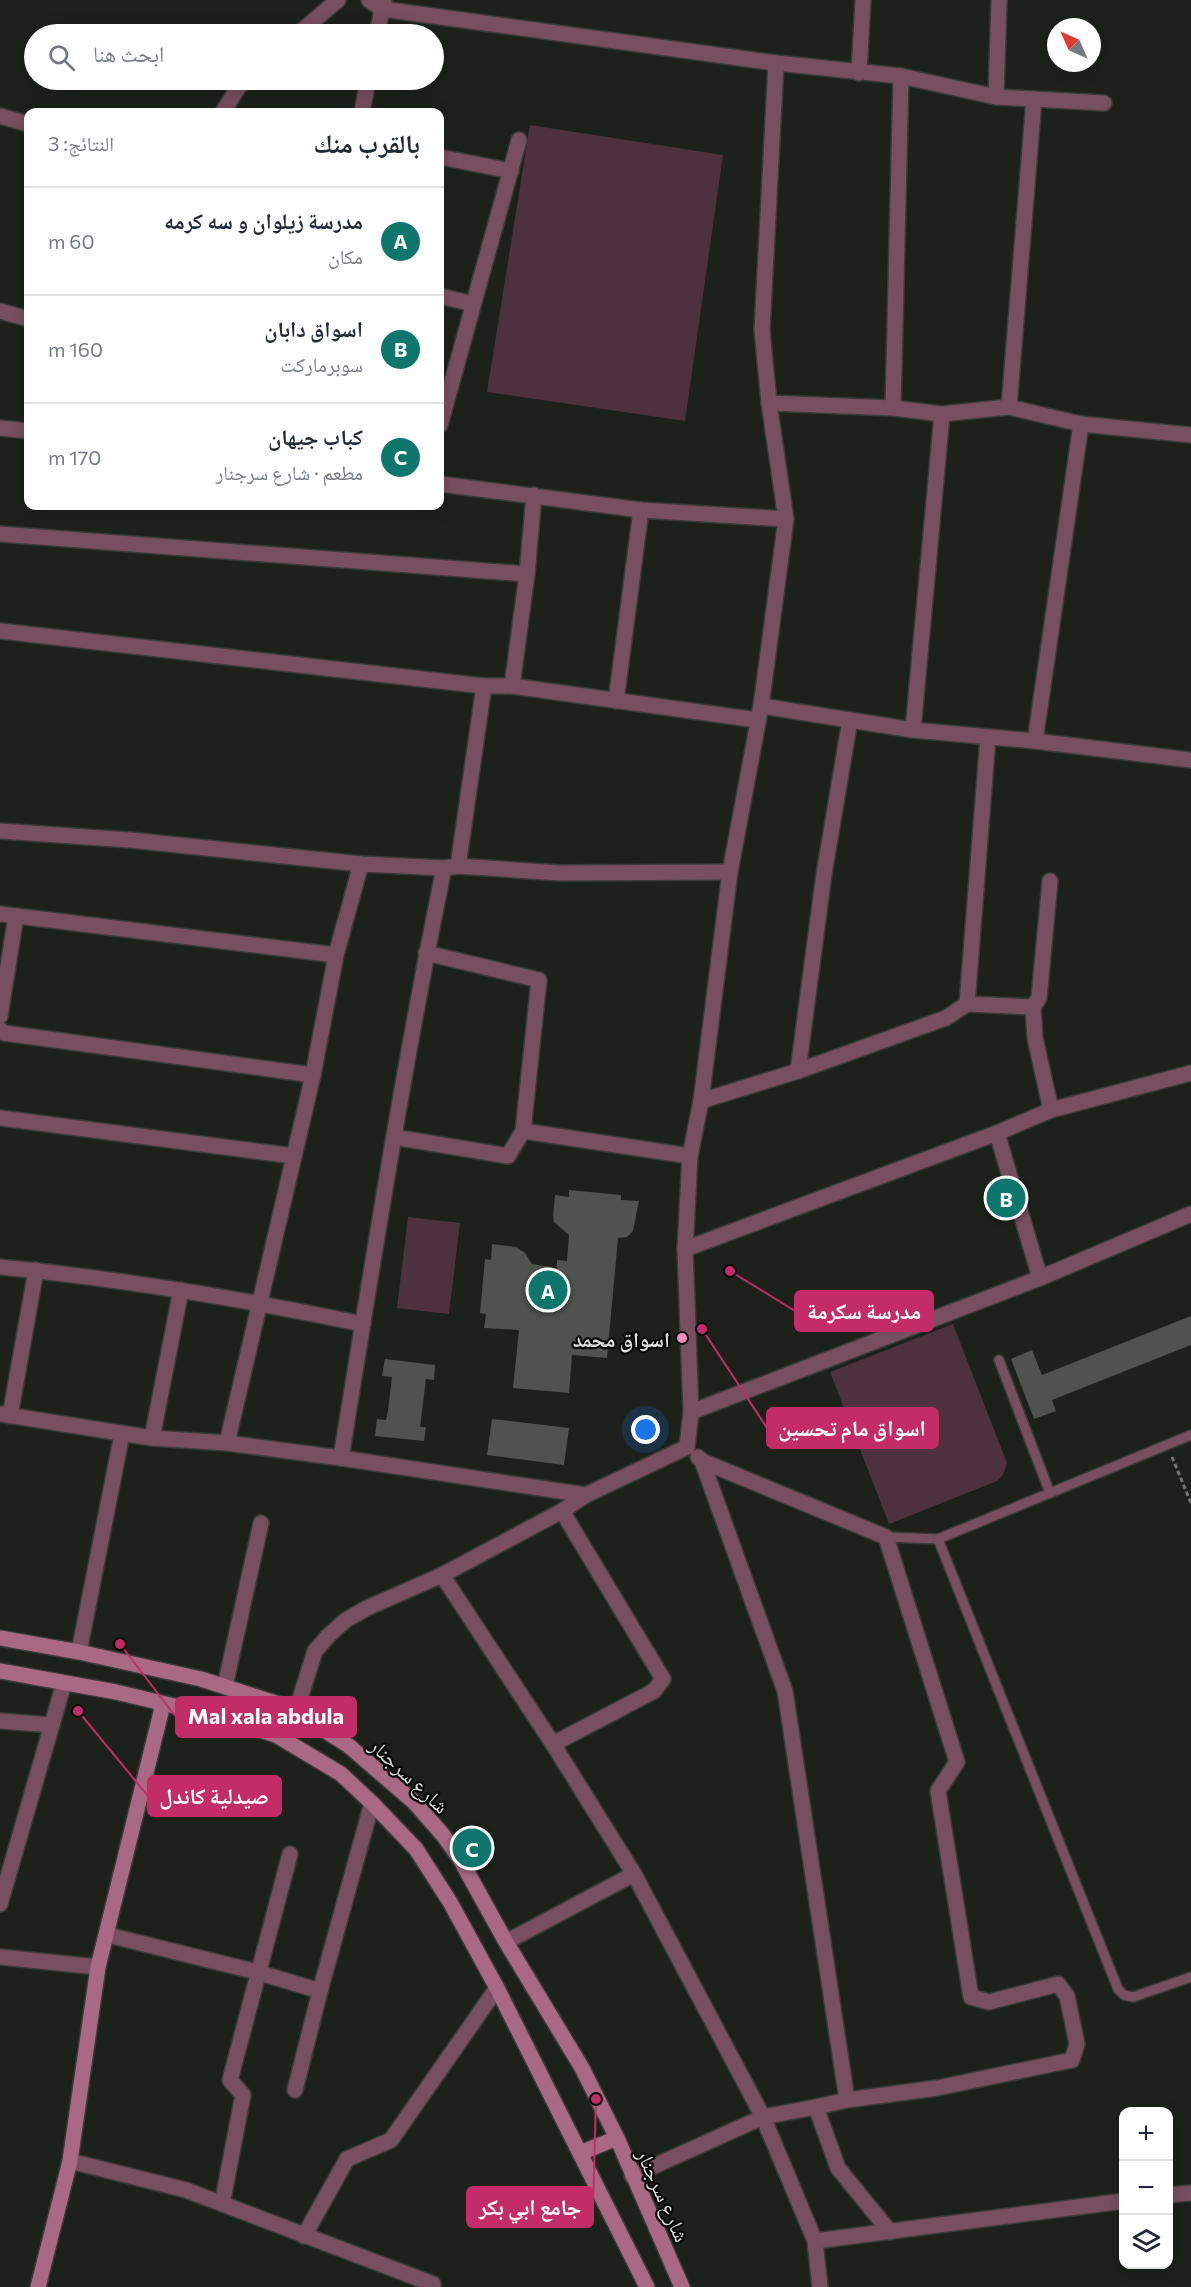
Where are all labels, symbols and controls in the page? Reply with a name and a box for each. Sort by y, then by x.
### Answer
north arrow [1047,18,1101,72]
search box [24,24,444,90]
text: ابحث هنا [93,40,164,67]
icon: search [45,41,78,74]
text: بالقرب منك [314,127,420,158]
text: النتائج: 3 [48,131,114,155]
text: مدرسة زيلوان و سه كرمه [164,207,363,234]
text: 60 m [48,229,95,253]
text: A [393,229,408,253]
text: مكان [328,244,363,268]
text: اسواق دابان [264,315,363,342]
text: 160 m [48,337,103,361]
text: B [394,337,407,361]
text: سوبرماركت [280,352,363,376]
text: كباب جيهان [268,423,363,450]
text: 170 m [48,445,101,469]
text: C [394,445,407,469]
text: مطعم · شارع سرجنار [216,460,363,484]
pin: B [986,1176,1026,1220]
pin: A [528,1268,568,1312]
callout: مدرسة سكرمة [795,1291,933,1331]
text: مدرسة سكرمة [807,1297,921,1324]
place label: اسواق محمد [573,1326,670,1353]
marker: اسواق محمد [675,1331,689,1345]
callout: اسواق مام تحسين [767,1408,938,1448]
text: اسواق مام تحسين [778,1414,926,1444]
your location [631,1415,660,1444]
callout: Mal xala abdula [176,1697,356,1737]
text: Mal xala abdula [188,1702,344,1729]
street label: شارع سرجنار [363,1731,455,1819]
callout: صيدلية كاندل [148,1776,281,1816]
text: صيدلية كاندل [159,1782,269,1810]
pin: C [452,1826,492,1870]
map controls [1119,2107,1173,2269]
button: + [1119,2107,1173,2161]
street label: شارع سرجنار [630,2144,696,2246]
button: − [1119,2161,1173,2215]
callout: جامع ابي بكر [467,2187,593,2227]
text: جامع ابي بكر [478,2193,581,2224]
button: layers [1119,2215,1173,2269]

